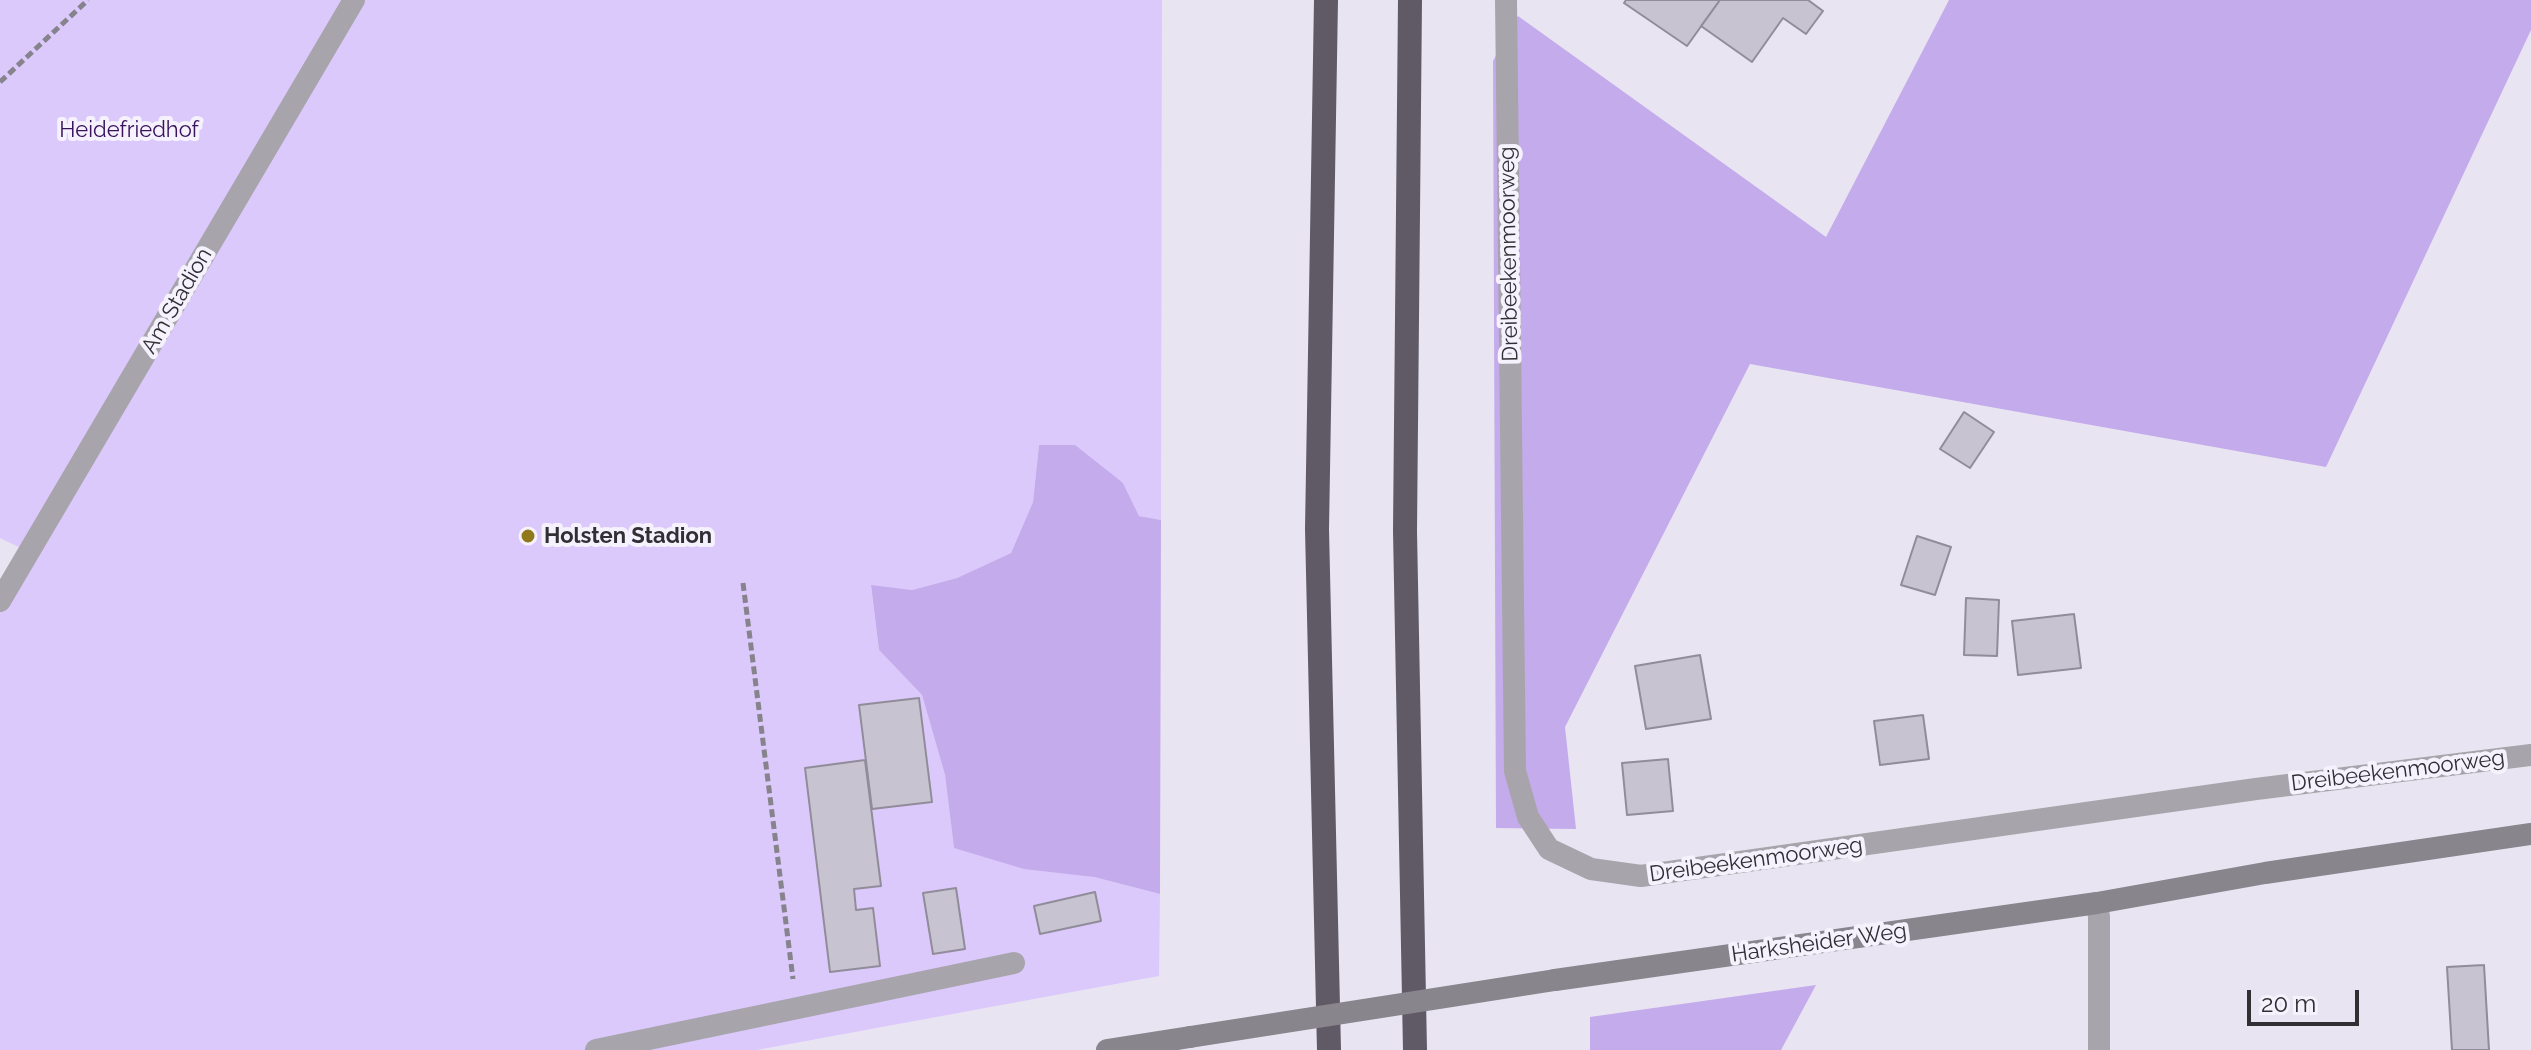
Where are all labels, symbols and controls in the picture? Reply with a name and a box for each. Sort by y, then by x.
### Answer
park label: Heidefriedhof [59,117,199,143]
street label: Dreibeekenmoorweg [1494,146,1524,362]
street label: Am Stadion [136,243,218,359]
place label: Holsten Stadion [544,523,712,549]
marker: Holsten Stadion [519,527,537,545]
street label: Dreibeekenmoorweg [2290,745,2506,797]
street label: Dreibeekenmoorweg [1648,832,1864,888]
street label: Harksheider Weg [1730,918,1908,968]
scale bar [2251,974,2363,1024]
text: 20 m [2261,989,2316,1018]

